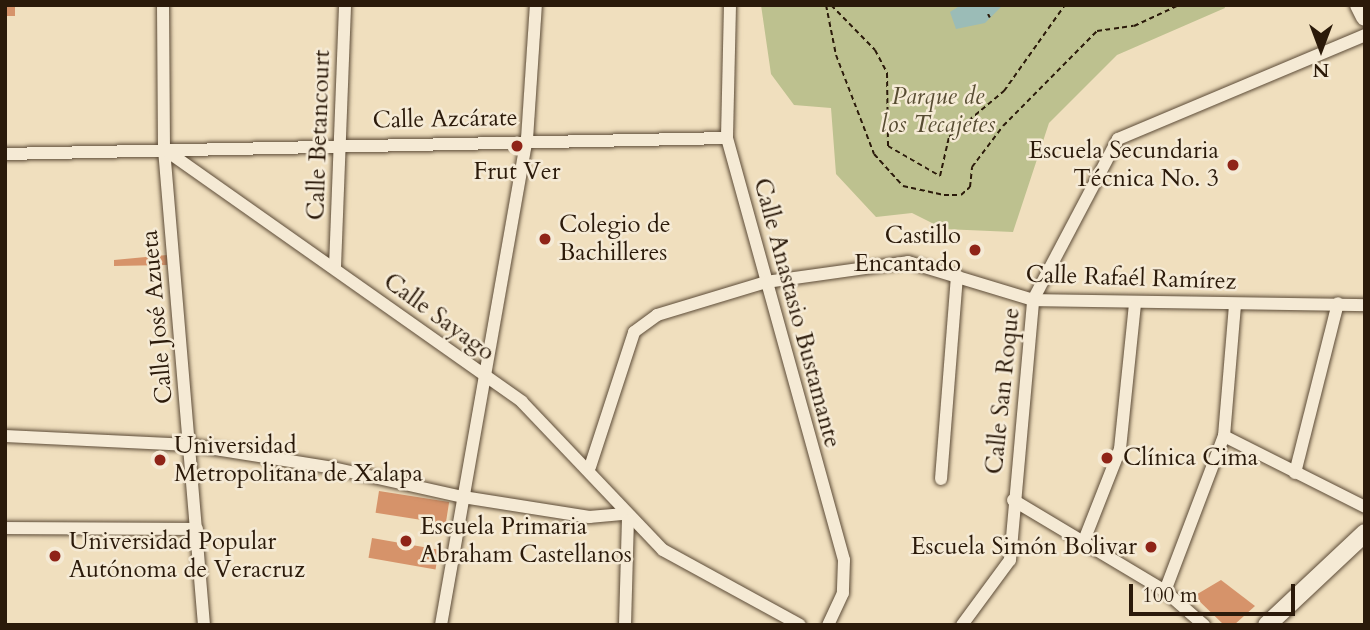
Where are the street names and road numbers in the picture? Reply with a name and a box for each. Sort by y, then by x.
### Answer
street label: Calle Betancourt [302,49,336,221]
street label: Calle Azcárate [372,103,518,135]
street label: Calle Anastasio Bustamante [747,175,847,451]
street label: Calle José Azueta [135,229,179,405]
street label: Calle Rafaél Ramírez [1025,260,1237,296]
street label: Calle Sayago [378,267,500,367]
street label: Calle San Roque [980,306,1026,476]

